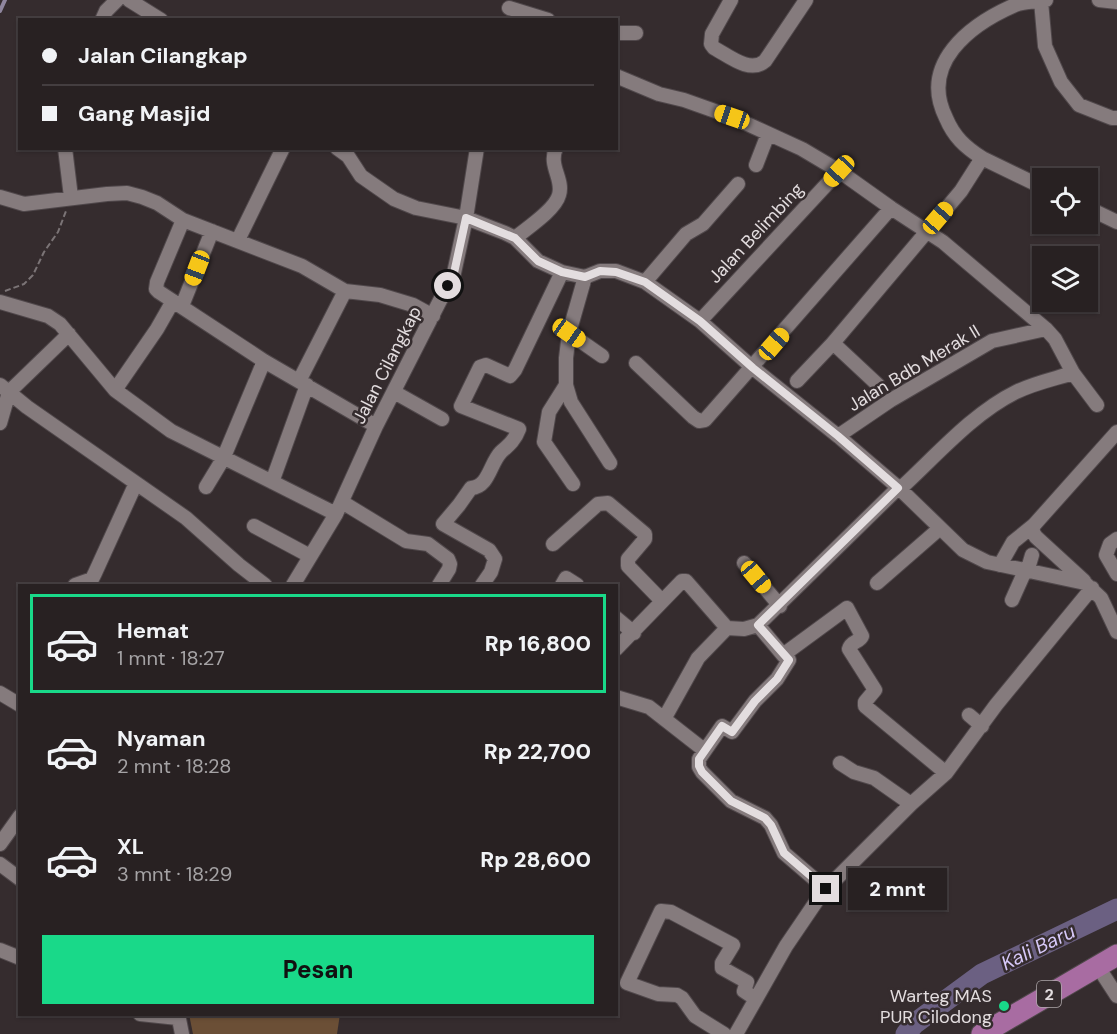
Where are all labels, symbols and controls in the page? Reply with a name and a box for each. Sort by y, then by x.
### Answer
text: Jalan Cilangkap [78,41,248,70]
text: Gang Masjid [78,99,210,128]
car [712,103,752,131]
car [820,152,858,190]
map controls [1032,168,1098,312]
button: locate [1032,168,1098,234]
street label: Jalan Belimbing [703,178,809,288]
car [919,199,957,237]
button: layers [1032,246,1098,312]
car [182,248,212,288]
route start [434,272,461,299]
street label: Jalan Cilangkap [347,302,427,428]
car [549,315,589,351]
street label: Jalan Bdb Merak II [844,319,984,417]
car [755,325,793,363]
car [738,557,774,597]
text: Hemat [117,616,189,645]
icon: car [45,617,99,671]
text: Rp 16,800 [485,629,591,658]
text: 1 mnt · 18:27 [117,645,225,671]
text: Nyaman [117,724,206,753]
icon: car [45,725,99,779]
text: Rp 22,700 [484,737,591,766]
text: 2 mnt · 18:28 [117,753,231,779]
text: XL [117,832,144,861]
icon: car [45,833,99,887]
text: Rp 28,600 [480,845,591,874]
text: 3 mnt · 18:29 [117,861,232,887]
callout: 2 mnt [847,868,946,910]
route end [812,875,839,902]
text: 2 mnt [869,876,926,902]
water label: Kali Baru [997,918,1079,976]
button: Pesan [42,935,594,1004]
road number: 2 [1037,981,1061,1007]
place label: Warteg MAS PUR Cilodong [880,984,992,1029]
marker: Warteg MAS PUR Cilodong [997,999,1011,1013]

